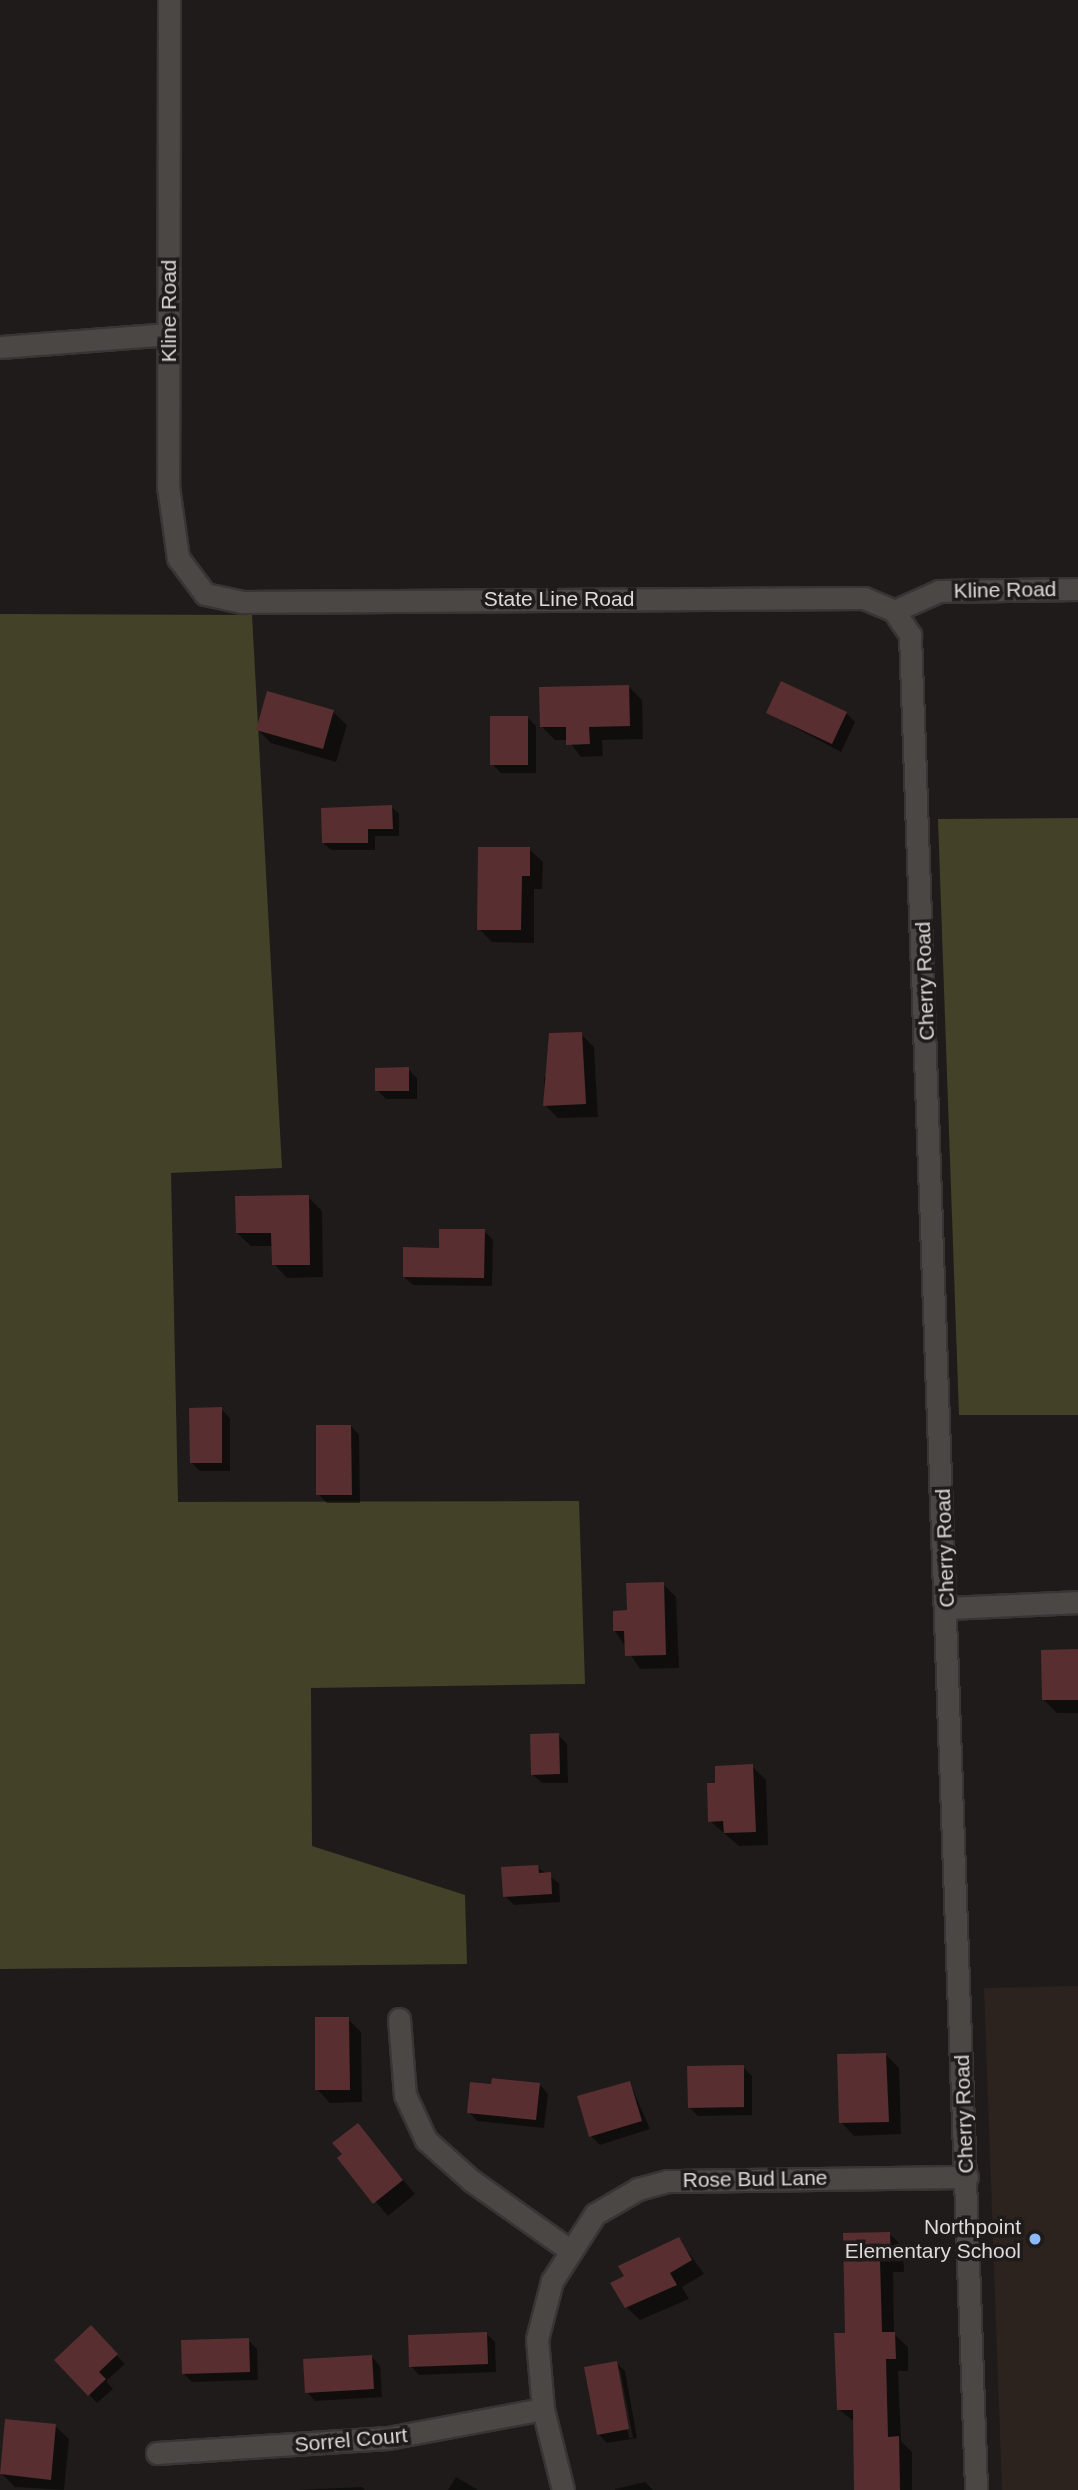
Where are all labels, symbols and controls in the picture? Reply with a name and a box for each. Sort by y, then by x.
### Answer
street label: Kline Road [156,260,182,362]
street label: Kline Road [953,577,1057,603]
street label: State Line Road [484,586,634,612]
street label: Cherry Road [910,921,940,1041]
street label: Cherry Road [930,1488,960,1608]
street label: Cherry Road [949,2054,979,2174]
street label: Rose Bud Lane [682,2165,828,2193]
place label: Northpoint Elementary School [845,2214,1021,2264]
marker: Northpoint Elementary School [1027,2231,1043,2247]
street label: Sorrel Court [294,2423,408,2457]

